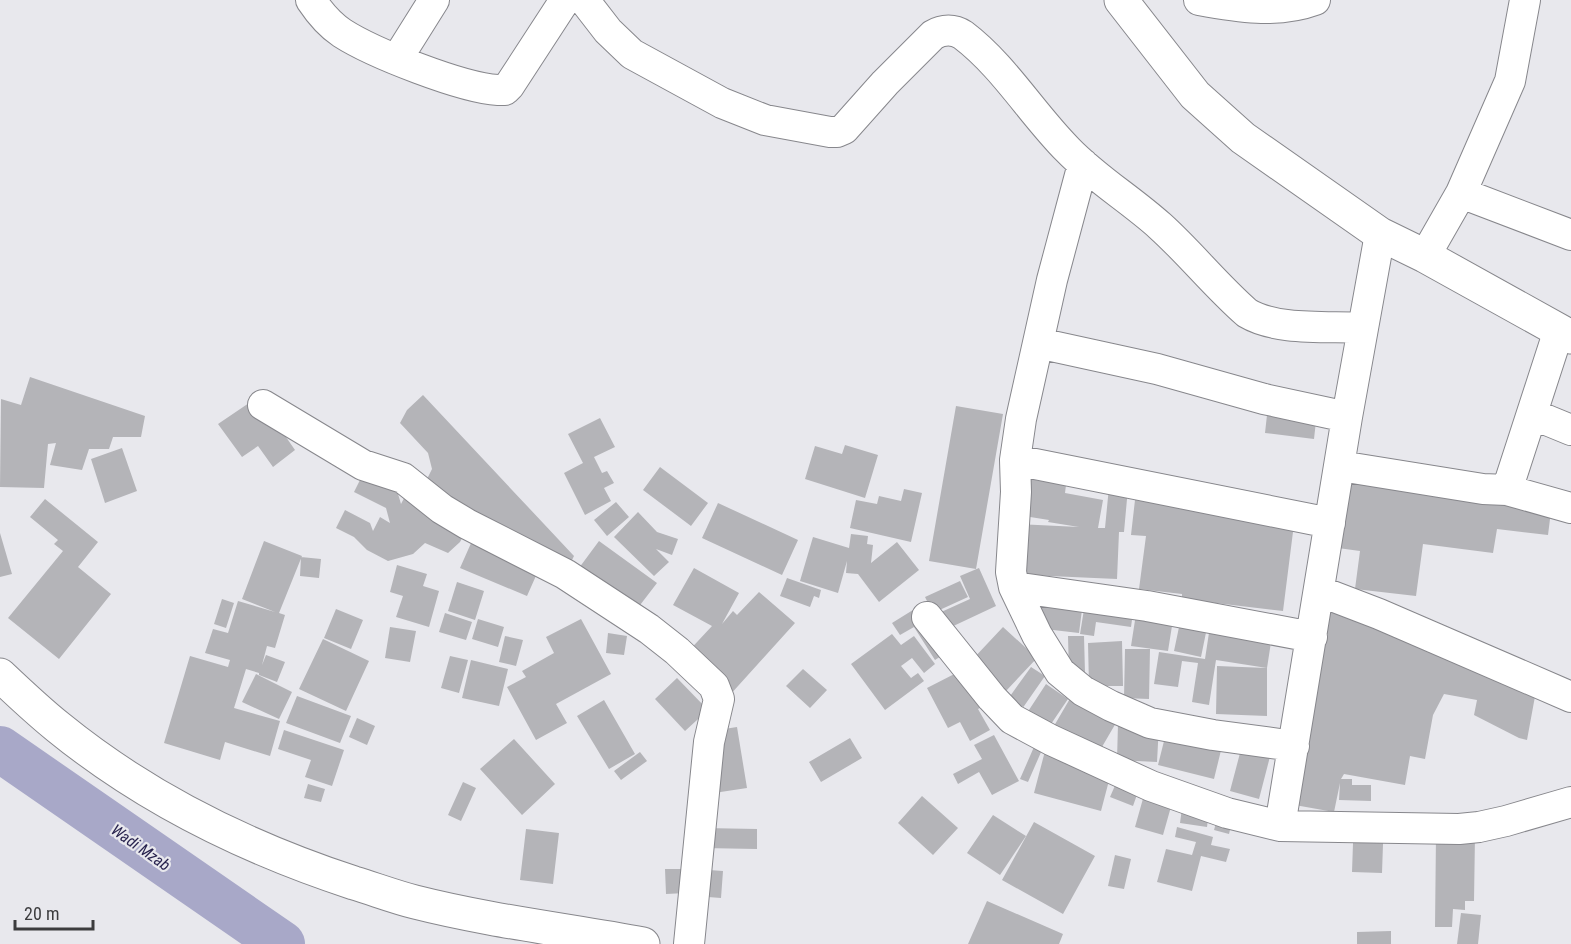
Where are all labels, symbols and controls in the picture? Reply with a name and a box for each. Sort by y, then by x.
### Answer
water label: Wadi Mzab [108,820,174,875]
scale bar [15,893,93,931]
text: 20 m [24,903,59,924]

